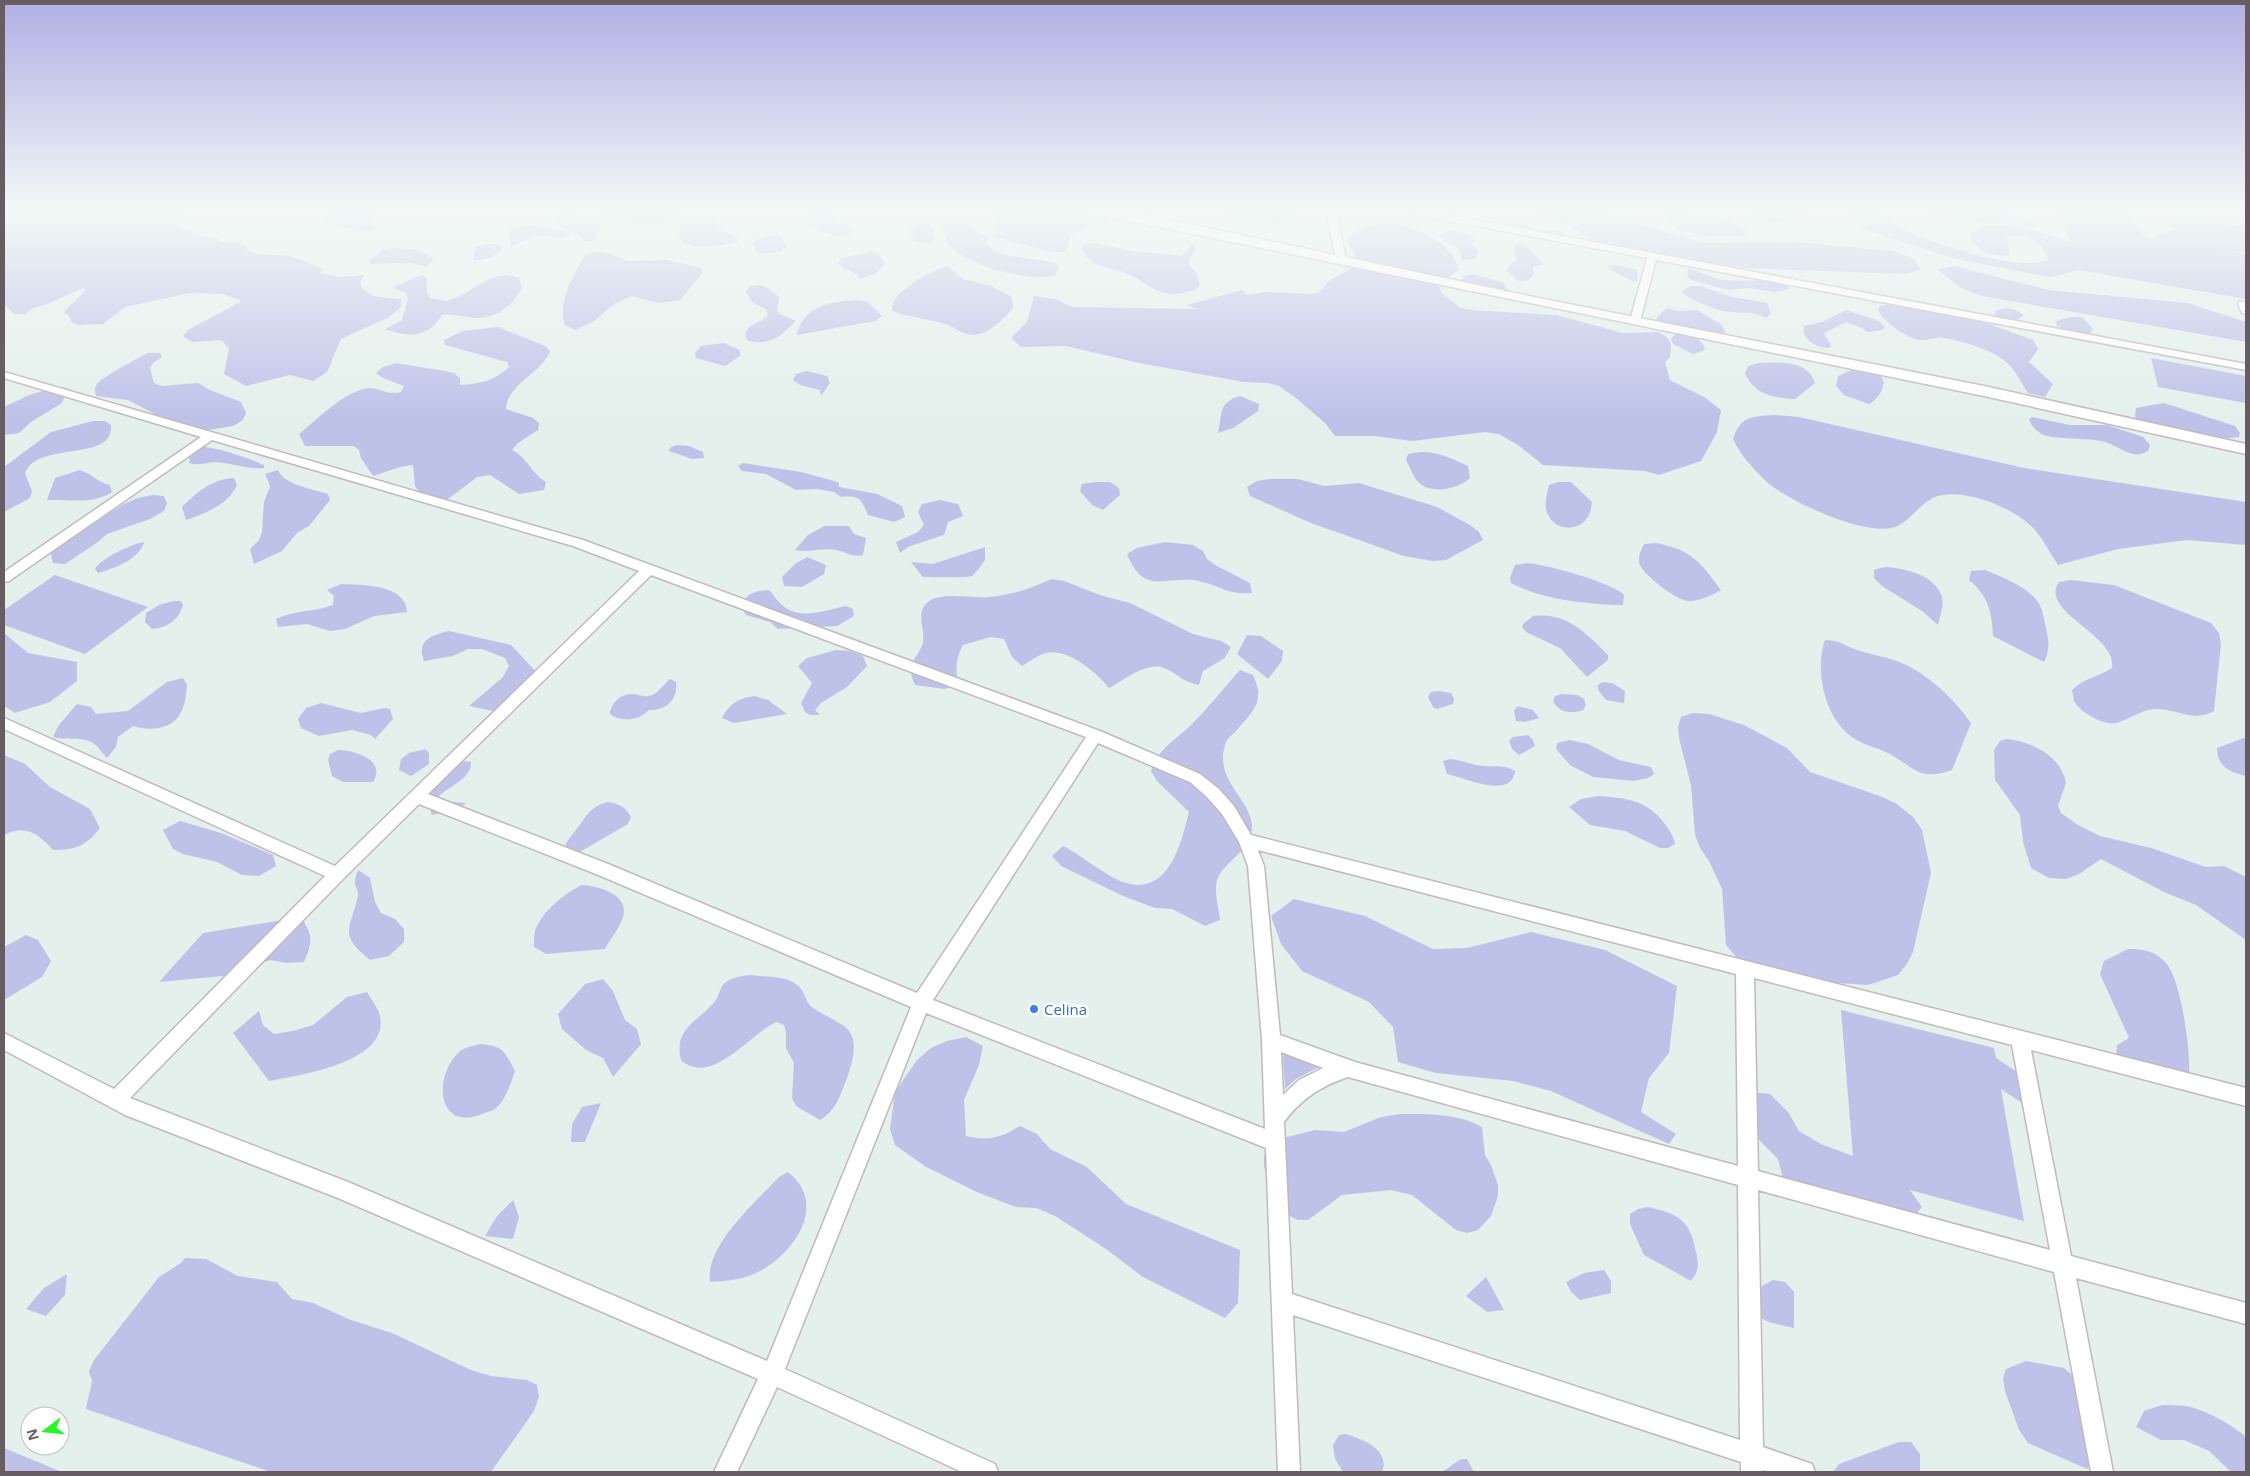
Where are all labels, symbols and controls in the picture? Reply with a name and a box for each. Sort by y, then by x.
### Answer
place label: Celina [1044,999,1087,1019]
marker: Celina [1028,1003,1040,1015]
north arrow [20,1406,70,1456]
text: N [21,1427,43,1443]

